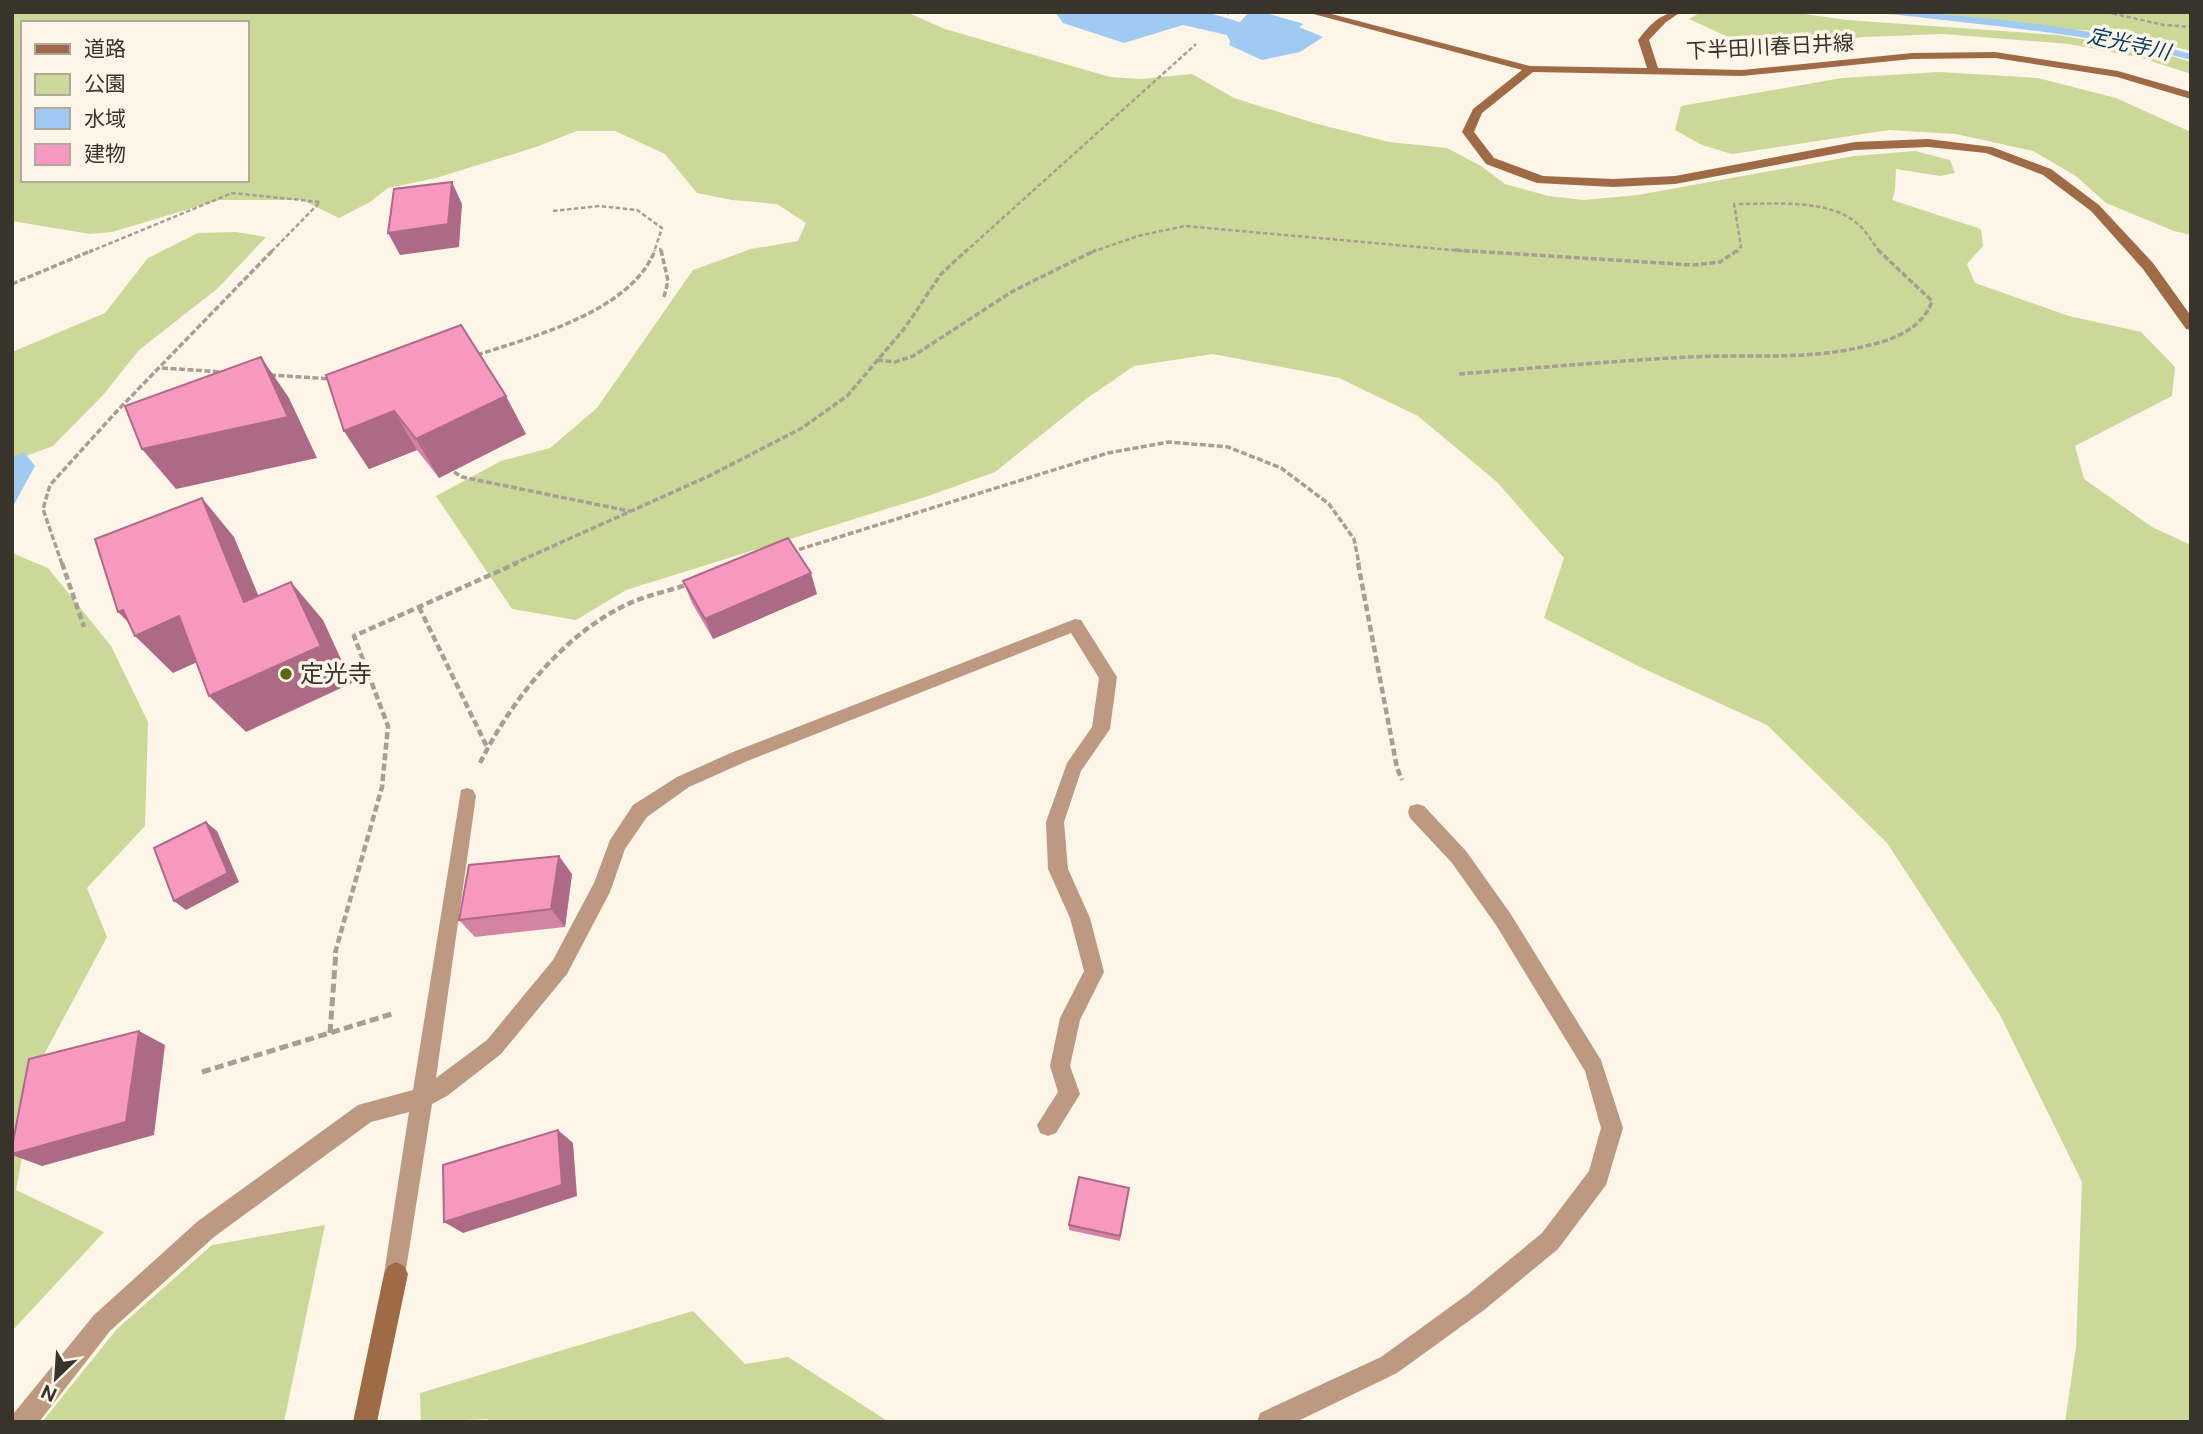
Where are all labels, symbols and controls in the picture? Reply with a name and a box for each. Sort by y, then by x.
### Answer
legend [21,21,248,182]
water label: 定光寺川 [2085,23,2175,65]
street label: 下半田川春日井線 [1685,30,1855,63]
text: 道路 [84,36,126,61]
text: 公園 [84,71,126,96]
text: 水域 [84,106,126,131]
text: 建物 [84,141,126,166]
place label: 定光寺 [300,659,372,687]
marker: 定光寺 [278,666,294,682]
north arrow [21,1343,91,1413]
text: N [37,1380,60,1407]

